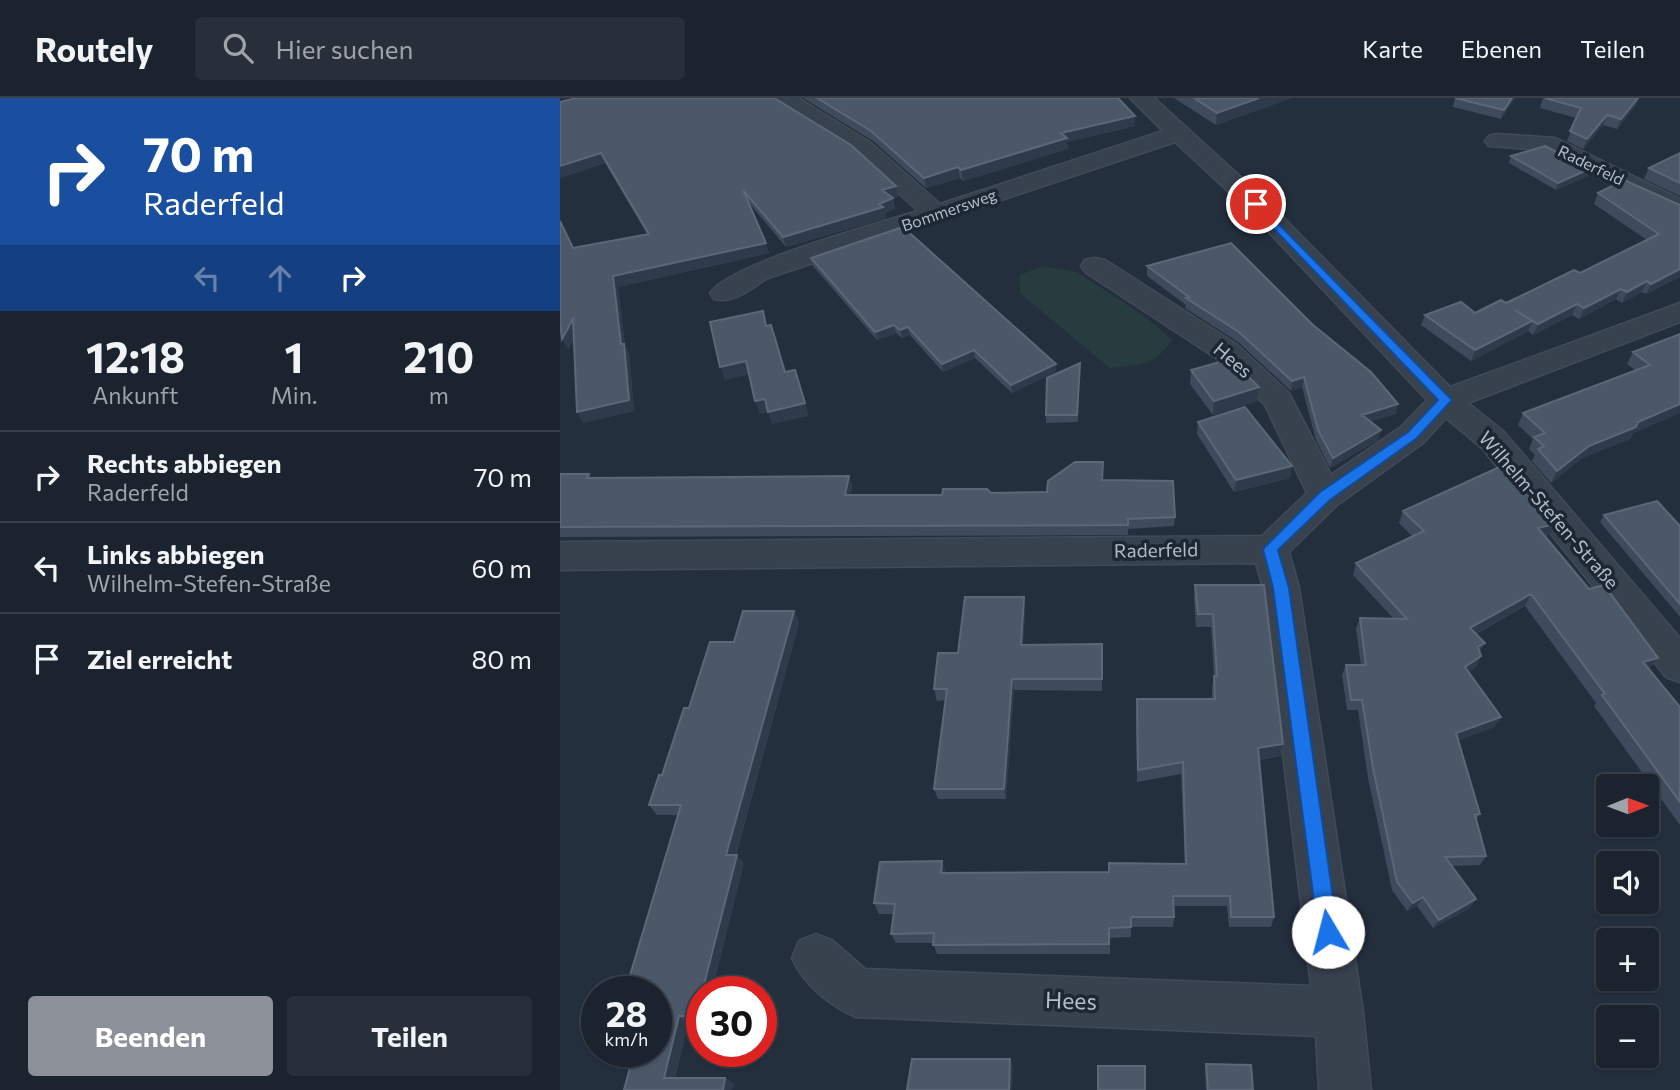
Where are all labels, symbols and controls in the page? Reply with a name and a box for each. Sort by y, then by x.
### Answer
search box [195,17,685,80]
text: Routely [35,28,153,69]
icon: search [219,29,257,67]
text: Hier suchen [275,33,413,64]
text: Karte [1362,34,1423,63]
text: Ebenen [1461,34,1542,63]
text: Teilen [1580,34,1645,63]
text: 70 m [143,122,254,182]
icon: right [28,126,119,217]
street label: Raderfeld [1555,140,1627,189]
pin [1226,174,1286,234]
text: Raderfeld [143,182,285,222]
street label: Bommersweg [899,184,999,235]
icon: arrive [1237,185,1275,223]
icon: left [188,259,226,297]
icon: ahead [261,259,299,297]
icon: right [334,259,372,297]
text: 12:18 [86,330,185,382]
text: 1 [285,330,304,382]
text: 210 [403,330,474,382]
street label: Hees [1209,337,1257,382]
text: Ankunft [92,381,178,409]
text: Min. [271,381,317,409]
text: m [429,381,449,409]
street label: Wilhelm-Stefen-Straße [1475,426,1624,593]
text: Rechts abbiegen [87,447,282,478]
icon: right [28,458,66,496]
text: 70 m [474,461,532,492]
text: Raderfeld [87,478,189,506]
street label: Raderfeld [1114,537,1198,562]
text: Links abbiegen [87,538,265,569]
icon: left [28,549,66,587]
text: 60 m [472,552,532,583]
text: Wilhelm-Stefen-Straße [87,569,331,597]
icon: arrive [28,640,66,678]
text: Ziel erreicht [87,643,232,674]
text: 80 m [472,643,532,674]
north arrow [1596,774,1659,836]
map controls [1596,774,1659,1068]
button: sound [1596,851,1659,914]
position arrow [1291,895,1365,969]
button: + [1596,928,1659,991]
speed limit sign: 30 [686,976,777,1067]
street label: Hees [1045,985,1097,1015]
text: 28 [606,991,647,1034]
button: Beenden [28,996,273,1076]
button: Teilen [287,996,532,1076]
button: − [1596,1005,1659,1068]
text: km/h [605,1028,648,1050]

